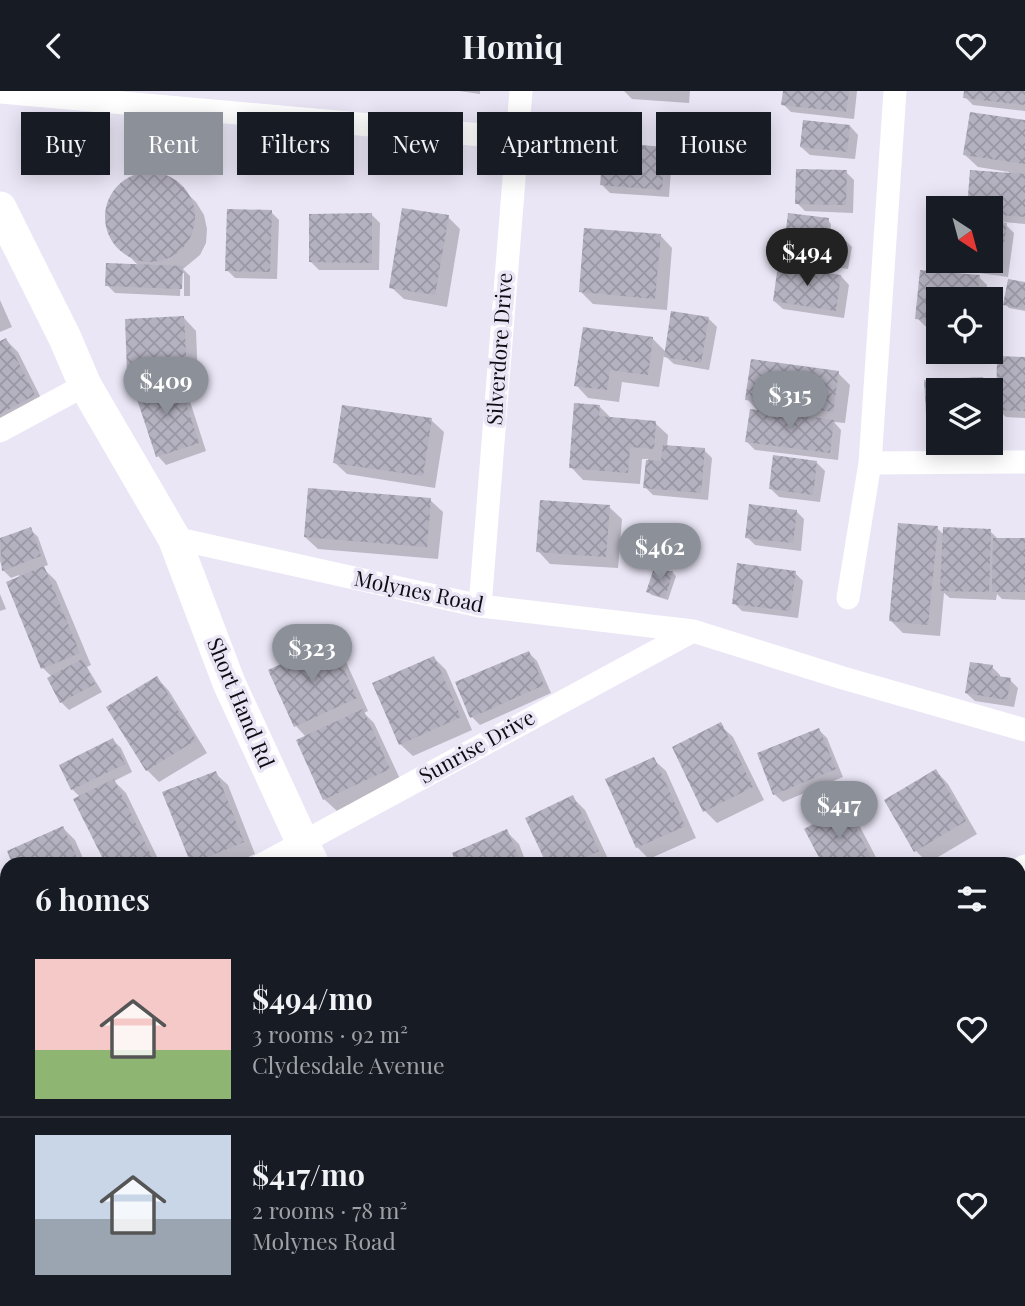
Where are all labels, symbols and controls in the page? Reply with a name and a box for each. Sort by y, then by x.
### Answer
text: Homiq [462,24,563,67]
icon: back [35,27,73,65]
icon: heart [952,27,990,65]
chip: Buy [21,112,110,175]
chip: Rent [124,112,223,175]
chip: Filters [237,112,354,175]
chip: New [368,112,463,175]
chip: Apartment [477,112,642,175]
chip: House [656,112,771,175]
north arrow [926,196,1003,273]
map controls [926,196,1003,455]
pin: $494 [766,229,848,288]
text: $494 [782,235,832,266]
street label: Silverdore Drive [479,272,517,426]
button: locate [926,287,1003,364]
pin: $409 [125,357,207,417]
text: $409 [140,364,192,395]
pin: $315 [749,371,831,431]
text: $315 [768,378,812,409]
button: layers [926,378,1003,455]
pin: $462 [619,524,701,583]
text: $462 [635,530,685,561]
street label: Molynes Road [352,563,487,617]
pin: $323 [271,625,353,684]
text: $323 [288,631,336,662]
street label: Short Hand Rd [202,633,282,772]
street label: Sunrise Drive [413,702,539,789]
pin: $417 [798,781,880,841]
text: $417 [817,788,861,819]
text: 6 homes [35,879,150,919]
icon: filters [953,880,991,918]
text: $494/mo [252,978,373,1018]
icon: home [91,987,175,1071]
icon: heart [953,1010,991,1048]
text: 3 rooms · 92 m² [252,1018,408,1049]
text: Clydesdale Avenue [252,1049,445,1080]
text: $417/mo [252,1154,365,1194]
icon: home [91,1163,175,1247]
icon: heart [953,1186,991,1224]
text: 2 rooms · 78 m² [252,1194,407,1225]
text: Molynes Road [252,1225,396,1256]

